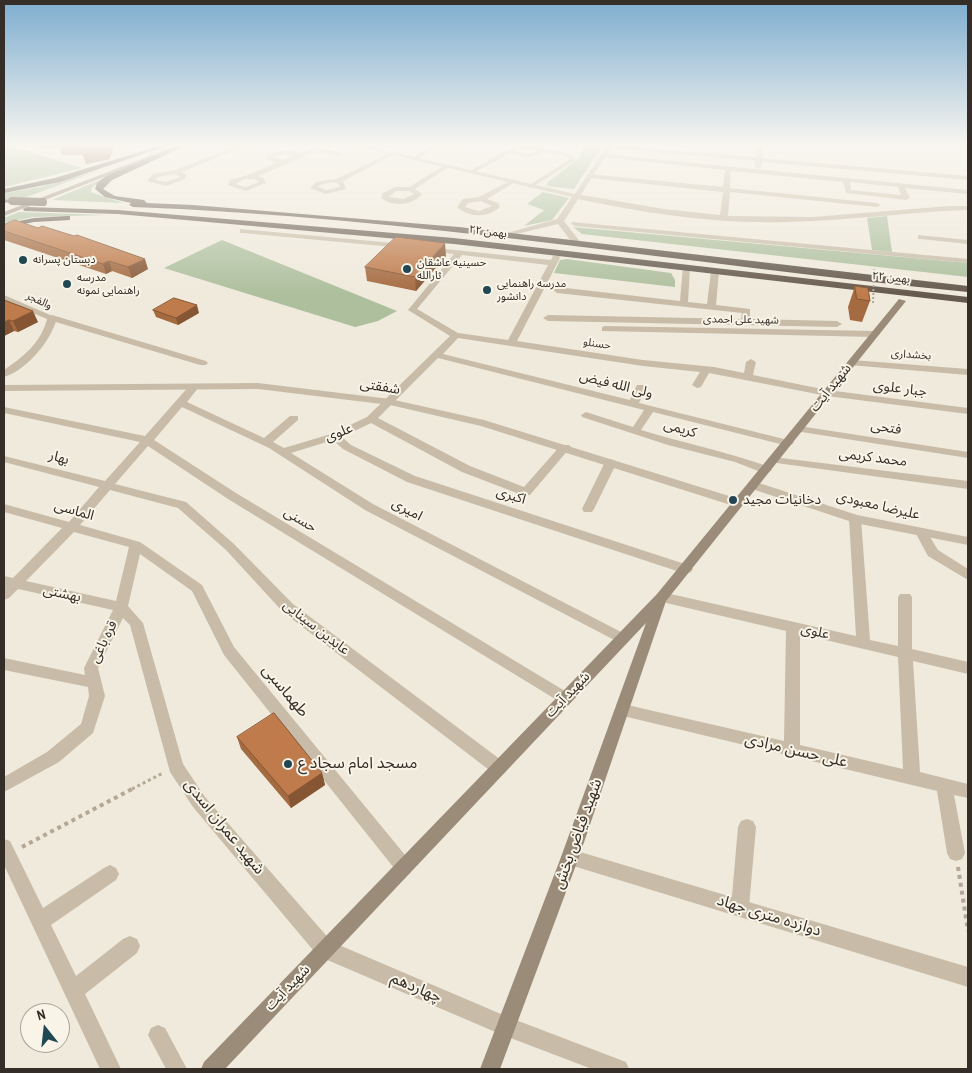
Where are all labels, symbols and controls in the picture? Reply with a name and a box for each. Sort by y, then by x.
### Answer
street label: ۲۲ بهمن [468,223,508,241]
place label: دبستان پسرانه [33,253,96,267]
marker: دبستان پسرانه [17,254,29,266]
place label: حسینیه عاشقان ثارالله [417,256,486,282]
marker: حسینیه عاشقان ثارالله [401,263,413,275]
street label: ۲۲ بهمن [871,269,911,287]
place label: مدرسه راهنمایی نمونه [77,271,140,297]
place label: مدرسه راهنمایی دانشور [497,277,566,303]
marker: مدرسه راهنمایی نمونه [61,278,73,290]
marker: مدرسه راهنمایی دانشور [481,284,493,296]
street label: والفجر [24,289,54,313]
street label: شهید علی احمدی [703,313,779,327]
street label: حسنلو [582,336,612,352]
street label: بخشداری [890,347,932,363]
street label: شهید آیت [807,361,855,415]
street label: ولی الله فیض [578,368,654,402]
street label: شفقتی [359,376,401,398]
street label: جبار علوی [872,377,928,401]
street label: کریمی [662,416,698,442]
street label: فتحی [870,417,902,439]
street label: علوی [323,420,355,446]
street label: محمد کریمی [838,445,908,471]
street label: بهار [47,447,71,469]
street label: اکبری [494,484,528,508]
street label: علیرضا معبودی [835,488,921,524]
place label: دخانیات مجید [743,492,821,508]
marker: دخانیات مجید [727,494,739,506]
street label: امیری [389,495,425,525]
street label: الماسی [52,497,96,525]
street label: حسنی [281,504,319,536]
street label: بهشتی [42,582,82,606]
street label: عابدین سینایی [280,597,352,659]
street label: قره باغی [87,618,121,666]
street label: علوی [799,621,831,643]
street label: طهماسبی [258,661,312,721]
street label: شهید آیت [542,669,594,721]
street label: علی حسن مرادی [743,730,849,772]
place label: مسجد امام سجاد ع [298,754,417,774]
marker: مسجد امام سجاد ع [282,758,294,770]
street label: شهید عمران اسدی [180,775,268,879]
street label: شهید فیاض بخش [549,776,607,892]
street label: دوازده متری جهاد [715,891,823,941]
street label: شهید آیت [262,962,314,1014]
street label: چهاردهم [388,969,444,1007]
north arrow [20,1003,70,1053]
text: N [35,1005,48,1024]

